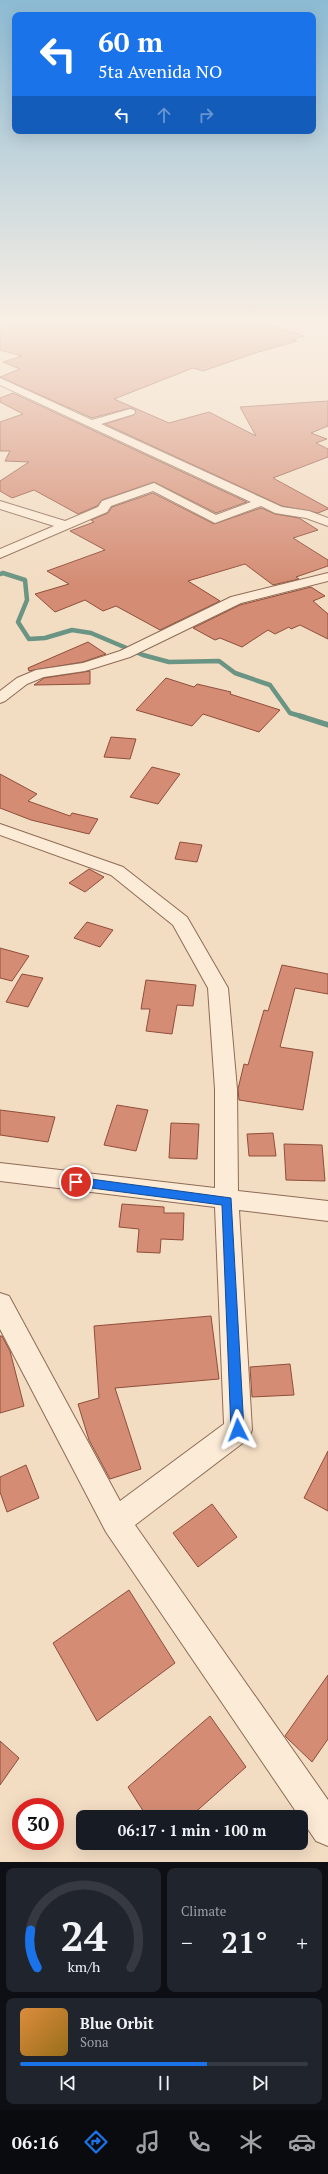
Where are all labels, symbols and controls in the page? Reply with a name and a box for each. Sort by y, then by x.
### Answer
text: 60 m [98,23,163,60]
icon: left [32,28,84,80]
text: 5ta Avenida NO [98,59,222,83]
icon: left [111,104,133,126]
icon: ahead [153,104,175,126]
icon: right [195,104,217,126]
pin [59,1165,93,1199]
icon: arrive [65,1171,87,1193]
position arrow [217,1409,259,1451]
speed limit sign: 30 [12,1798,64,1850]
text: 06:17 · 1 min · 100 m [118,1820,266,1840]
text: Climate [181,1902,226,1920]
text: 24 [60,1908,107,1963]
text: 21° [221,1922,268,1962]
text: − [181,1928,193,1957]
text: + [296,1928,308,1957]
text: km/h [67,1957,101,1976]
text: Blue Orbit [80,2013,154,2033]
text: Sona [80,2033,108,2051]
icon: previous [57,2072,79,2094]
icon: pause [153,2072,175,2094]
icon: next [249,2072,271,2094]
icon: directions [82,2128,110,2156]
icon: music [134,2128,162,2156]
icon: phone [185,2128,213,2156]
icon: climate [237,2128,265,2156]
icon: car [288,2128,316,2156]
text: 06:16 [12,2130,59,2154]

